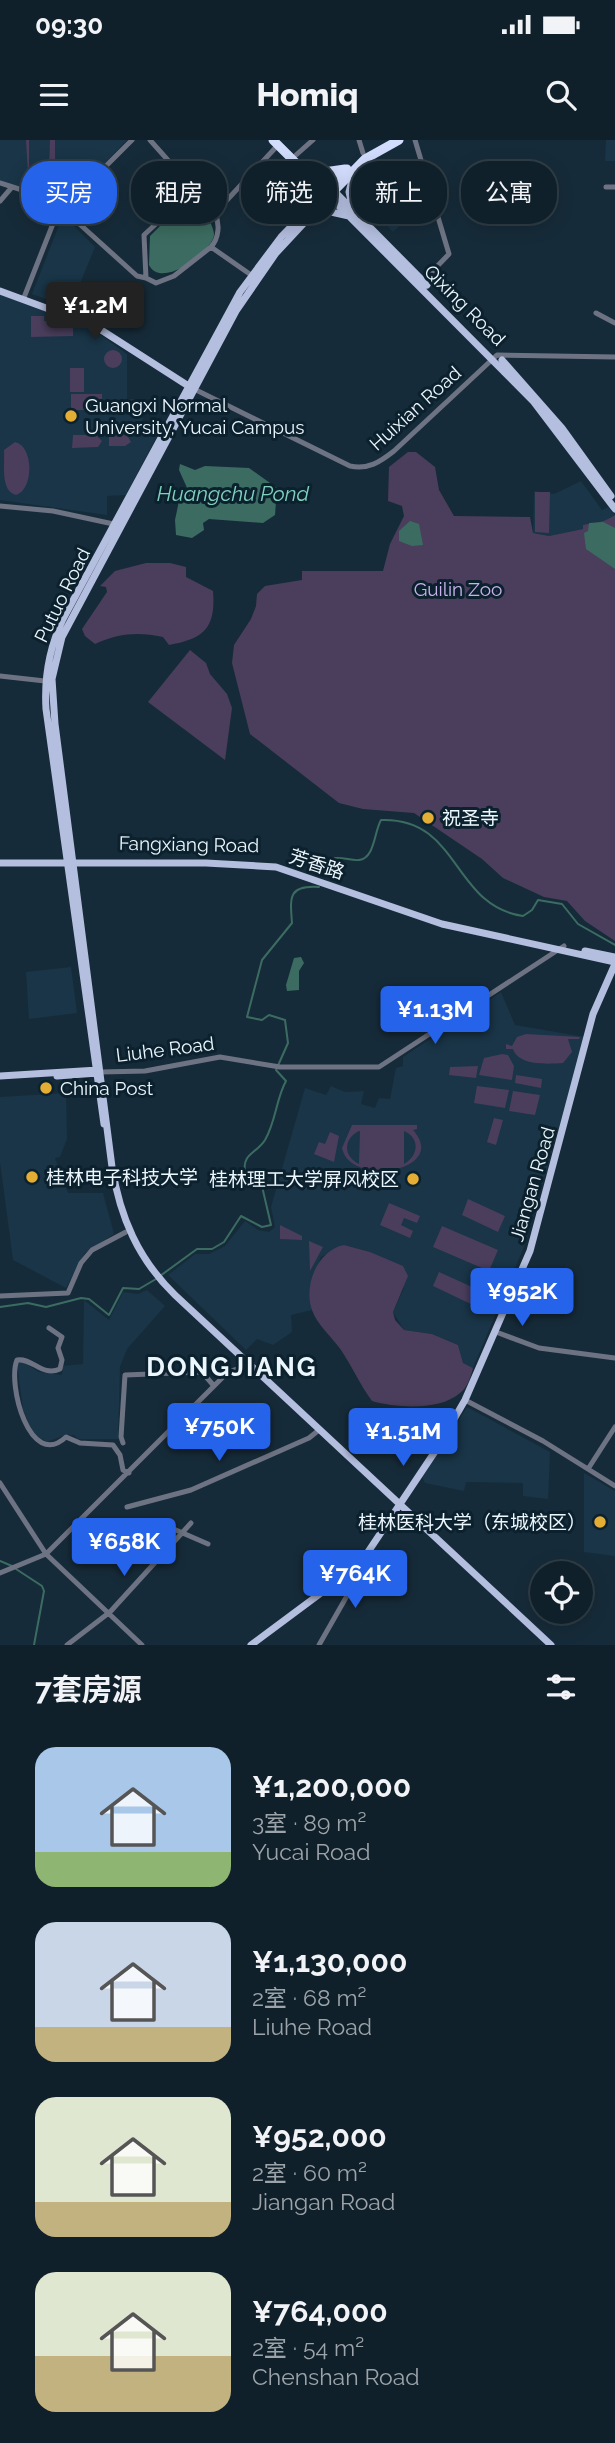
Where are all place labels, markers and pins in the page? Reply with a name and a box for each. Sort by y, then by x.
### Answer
pin: ¥1.2M [46,282,144,342]
place label: Guangxi Normal University, Yucai Campus [85,394,304,438]
marker: Guangxi Normal University, Yucai Campus [63,408,79,424]
place label: 祝圣寺 [442,807,499,829]
marker: 祝圣寺 [420,810,436,826]
pin: ¥1.13M [378,986,492,1046]
place label: China Post [60,1077,154,1099]
marker: China Post [38,1080,54,1096]
place label: 桂林电子科技大学 [46,1166,198,1188]
place label: 桂林理工大学屏风校区 [209,1168,399,1190]
marker: 桂林电子科技大学 [24,1169,40,1185]
marker: 桂林理工大学屏风校区 [405,1171,421,1187]
pin: ¥952K [473,1268,571,1328]
pin: ¥750K [170,1404,268,1463]
pin: ¥1.51M [346,1408,460,1468]
place label: 桂林医科大学（东城校区） [358,1511,586,1533]
marker: 桂林医科大学（东城校区） [592,1514,608,1530]
pin: ¥658K [75,1518,173,1578]
pin: ¥764K [306,1550,404,1610]

